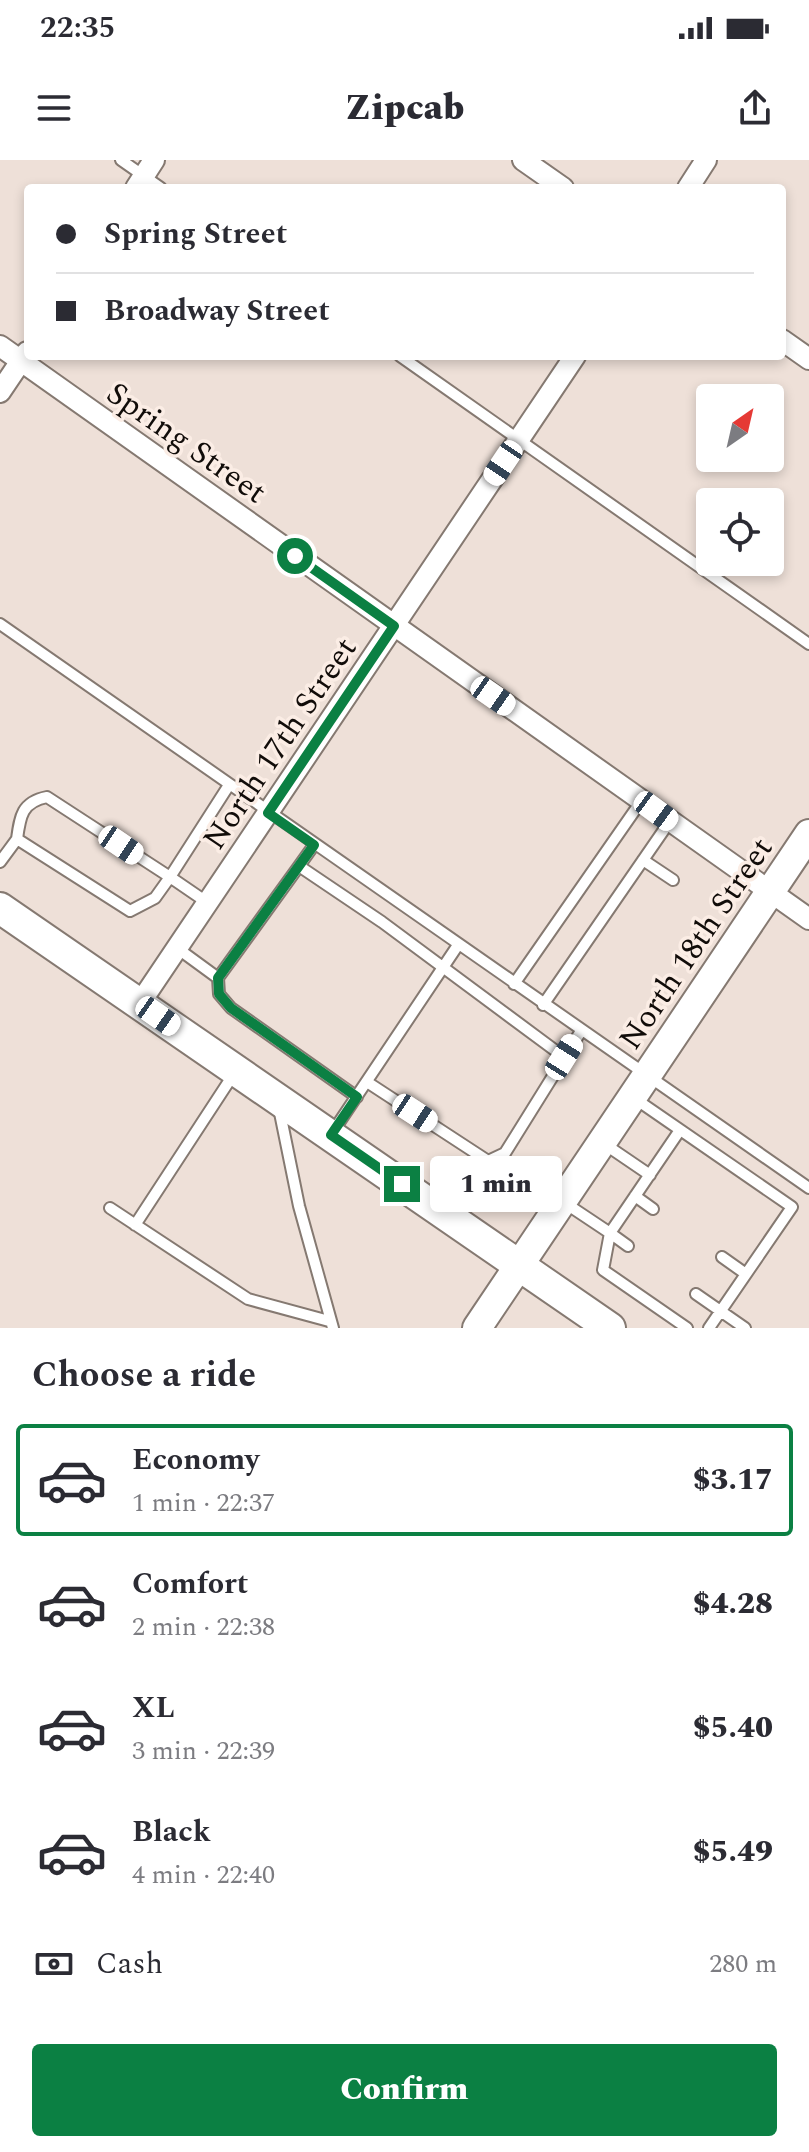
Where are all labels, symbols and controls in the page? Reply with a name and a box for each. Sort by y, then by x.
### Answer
text: 22:35 [40,5,115,51]
text: Zipcab [345,81,464,136]
icon: menu [32,86,76,130]
icon: share [733,86,777,130]
text: Spring Street [104,211,287,257]
text: Broadway Street [104,288,330,334]
street label: Spring Street [96,370,276,517]
north arrow [696,384,784,472]
map controls [696,384,784,576]
car [480,436,526,490]
button: locate [696,488,784,576]
route start [277,538,313,574]
street label: North 17th Street [191,628,370,860]
car [466,672,520,720]
car [630,787,682,835]
car [94,822,148,868]
street label: North 18th Street [607,828,786,1060]
car [131,992,185,1040]
car [541,1030,587,1084]
car [388,1090,442,1136]
callout: 1 min [430,1156,562,1212]
text: 1 min [460,1164,532,1204]
route end [384,1166,420,1202]
text: Choose a ride [32,1348,256,1403]
text: Economy [132,1437,259,1483]
icon: car [36,1444,108,1516]
text: $3.17 [693,1457,773,1503]
text: 1 min · 22:37 [132,1483,275,1523]
text: Comfort [132,1561,248,1607]
icon: car [36,1568,108,1640]
text: $4.28 [693,1581,773,1627]
text: 2 min · 22:38 [132,1607,275,1647]
text: XL [132,1685,175,1731]
icon: car [36,1692,108,1764]
text: $5.40 [693,1705,773,1751]
text: 3 min · 22:39 [132,1731,275,1771]
text: Black [132,1809,211,1855]
icon: car [36,1816,108,1888]
text: $5.49 [693,1829,773,1875]
text: 4 min · 22:40 [132,1855,275,1895]
text: Cash [96,1941,163,1987]
icon: cash [32,1942,76,1986]
text: 280 m [709,1944,777,1984]
button: Confirm [32,2044,777,2136]

